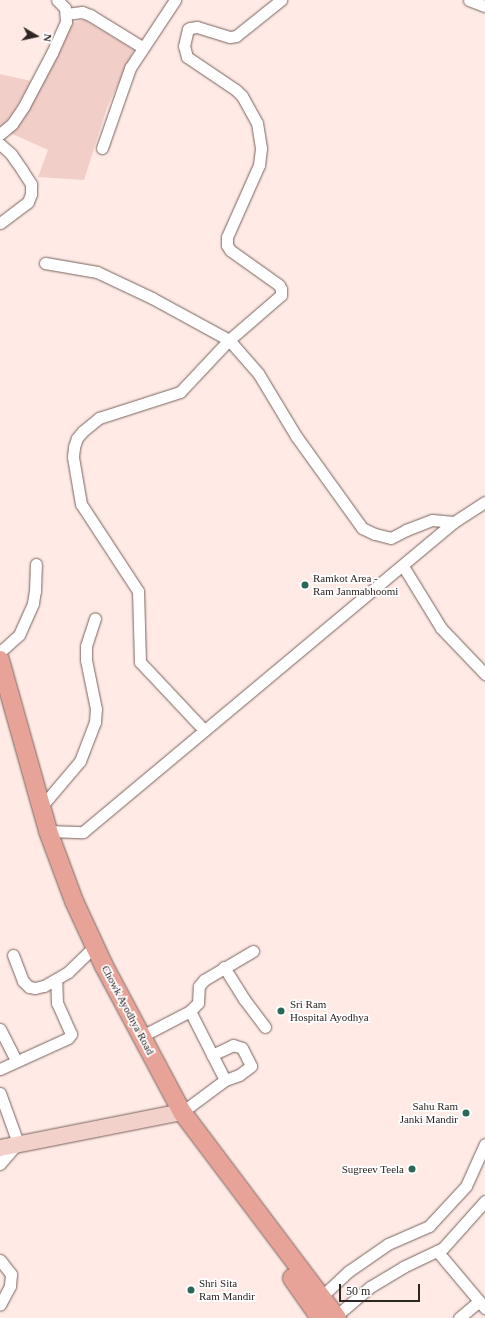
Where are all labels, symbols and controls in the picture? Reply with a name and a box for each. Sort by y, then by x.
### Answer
north arrow [16,16,56,56]
text: N [41,33,54,43]
place label: Ramkot Area - Ram Janmabhoomi [313,572,398,598]
marker: Ramkot Area - Ram Janmabhoomi [300,580,310,590]
street label: Chowk Ayodhya Road [99,963,157,1057]
place label: Sri Ram Hospital Ayodhya [290,998,369,1024]
marker: Sri Ram Hospital Ayodhya [275,1005,287,1017]
place label: Sahu Ram Janki Mandir [400,1100,458,1126]
marker: Sahu Ram Janki Mandir [461,1108,471,1118]
place label: Sugreev Teela [342,1162,404,1176]
marker: Sugreev Teela [407,1164,417,1174]
scale bar [341,1276,422,1302]
place label: Shri Sita Ram Mandir [199,1277,255,1303]
text: 50 m [346,1284,370,1298]
marker: Shri Sita Ram Mandir [186,1285,196,1295]

